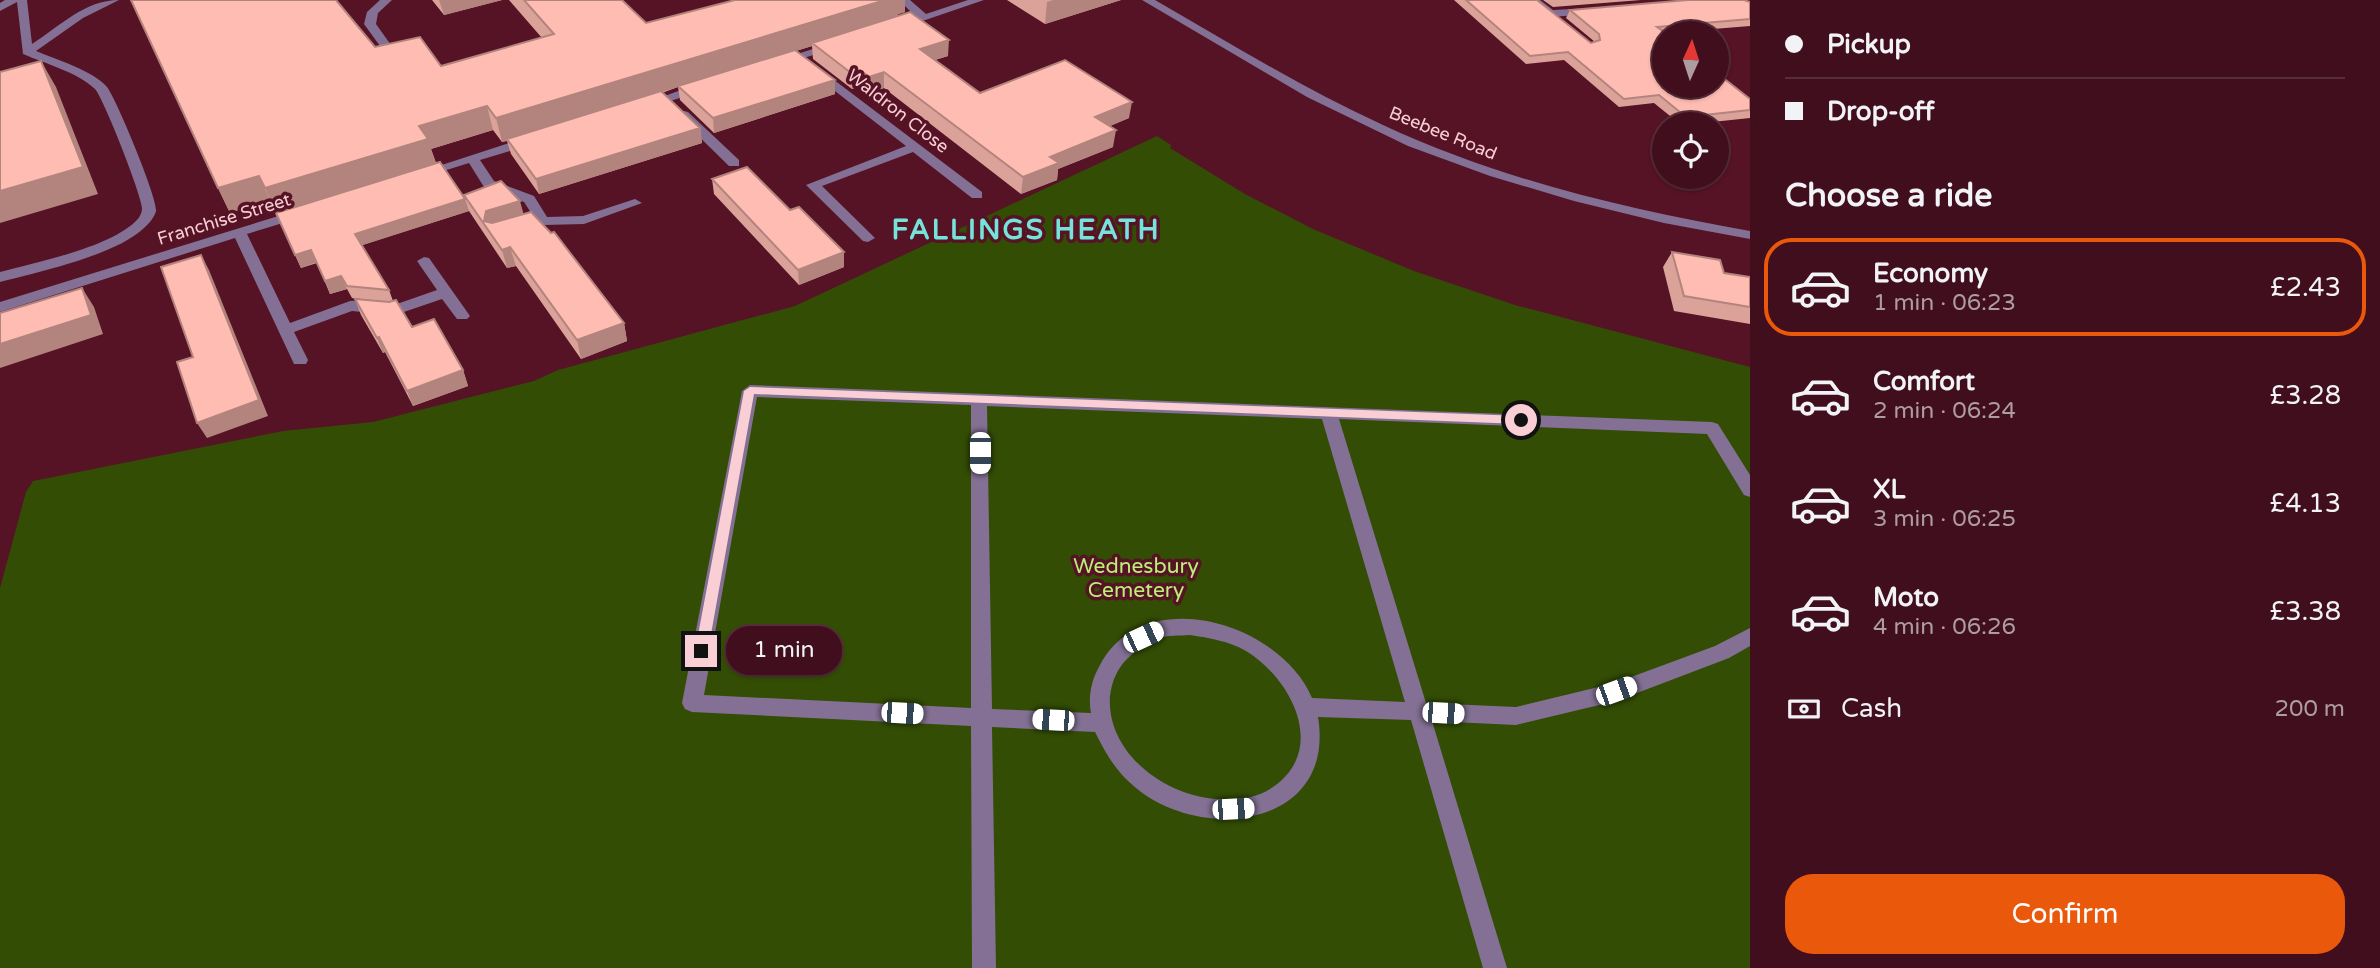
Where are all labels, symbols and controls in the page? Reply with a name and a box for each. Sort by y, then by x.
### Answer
north arrow [1652,21,1729,98]
map controls [1652,21,1729,189]
text: Pickup [1827,29,1911,60]
street label: Waldron Close [843,64,953,158]
text: Drop-off [1827,96,1934,127]
street label: Beebee Road [1386,101,1500,165]
button: locate [1652,112,1729,189]
text: Choose a ride [1785,177,1992,215]
street label: Franchise Street [155,188,294,250]
district label: FALLINGS HEATH [891,213,1161,247]
icon: car [1789,256,1852,319]
text: Economy [1873,258,1988,289]
text: £2.43 [2270,272,2341,303]
text: 1 min · 06:23 [1873,289,2016,317]
icon: car [1789,364,1852,427]
text: Comfort [1873,366,1975,397]
text: £3.28 [2270,380,2341,411]
text: 2 min · 06:24 [1873,397,2016,425]
route start [1505,404,1537,436]
car [970,432,991,474]
icon: car [1789,472,1852,535]
text: XL [1873,474,1905,505]
text: £4.13 [2270,488,2341,519]
text: 3 min · 06:25 [1873,505,2016,533]
park label: Wednesbury Cemetery [1073,554,1199,603]
icon: car [1789,580,1852,643]
text: Moto [1873,582,1939,613]
text: £3.38 [2270,596,2341,627]
text: 4 min · 06:26 [1873,613,2016,641]
car [1120,619,1167,655]
callout: 1 min [726,626,841,676]
route end [685,635,717,667]
text: 1 min [753,636,815,664]
car [1593,674,1640,708]
icon: cash [1785,690,1823,728]
text: Cash [1841,693,1902,724]
text: 200 m [2275,695,2345,723]
car [881,701,924,725]
car [1422,701,1465,725]
car [1032,708,1075,732]
car [1212,797,1255,821]
button: Confirm [1785,874,2345,954]

